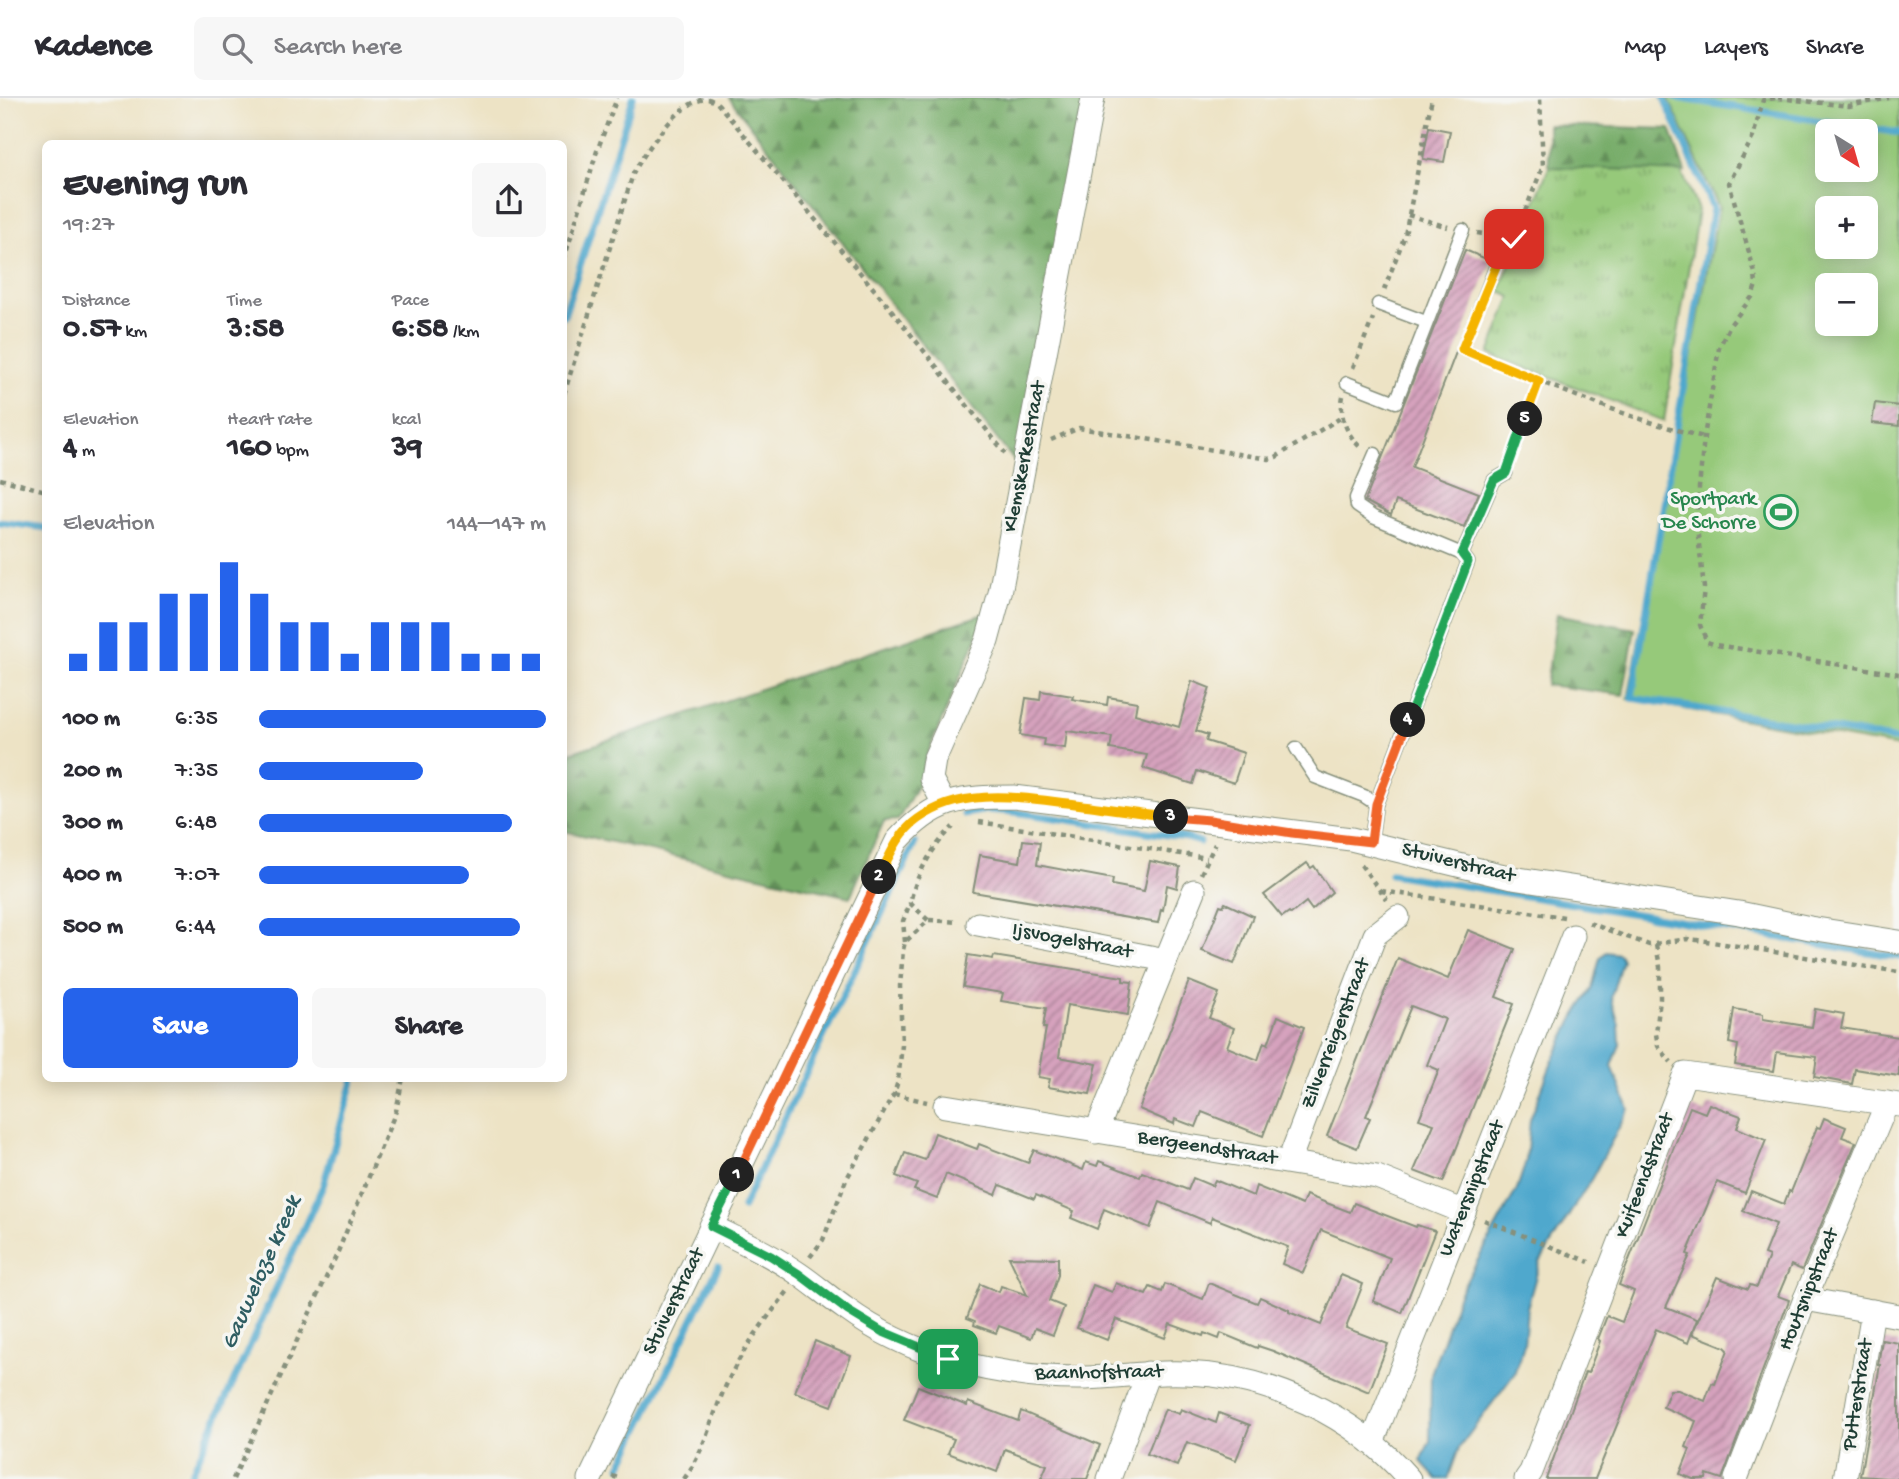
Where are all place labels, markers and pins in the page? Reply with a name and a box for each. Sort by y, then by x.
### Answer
pin [1484,209,1544,269]
pin: 5 [1508,402,1542,436]
place label: Sportpark De Schorre [1660,488,1759,537]
sports icon: Sportpark De Schorre [1762,493,1800,531]
pin: 4 [1390,702,1426,738]
pin: 3 [1154,800,1188,834]
pin: 2 [862,860,896,894]
pin: 1 [720,1158,754,1192]
pin [918,1329,978,1389]

